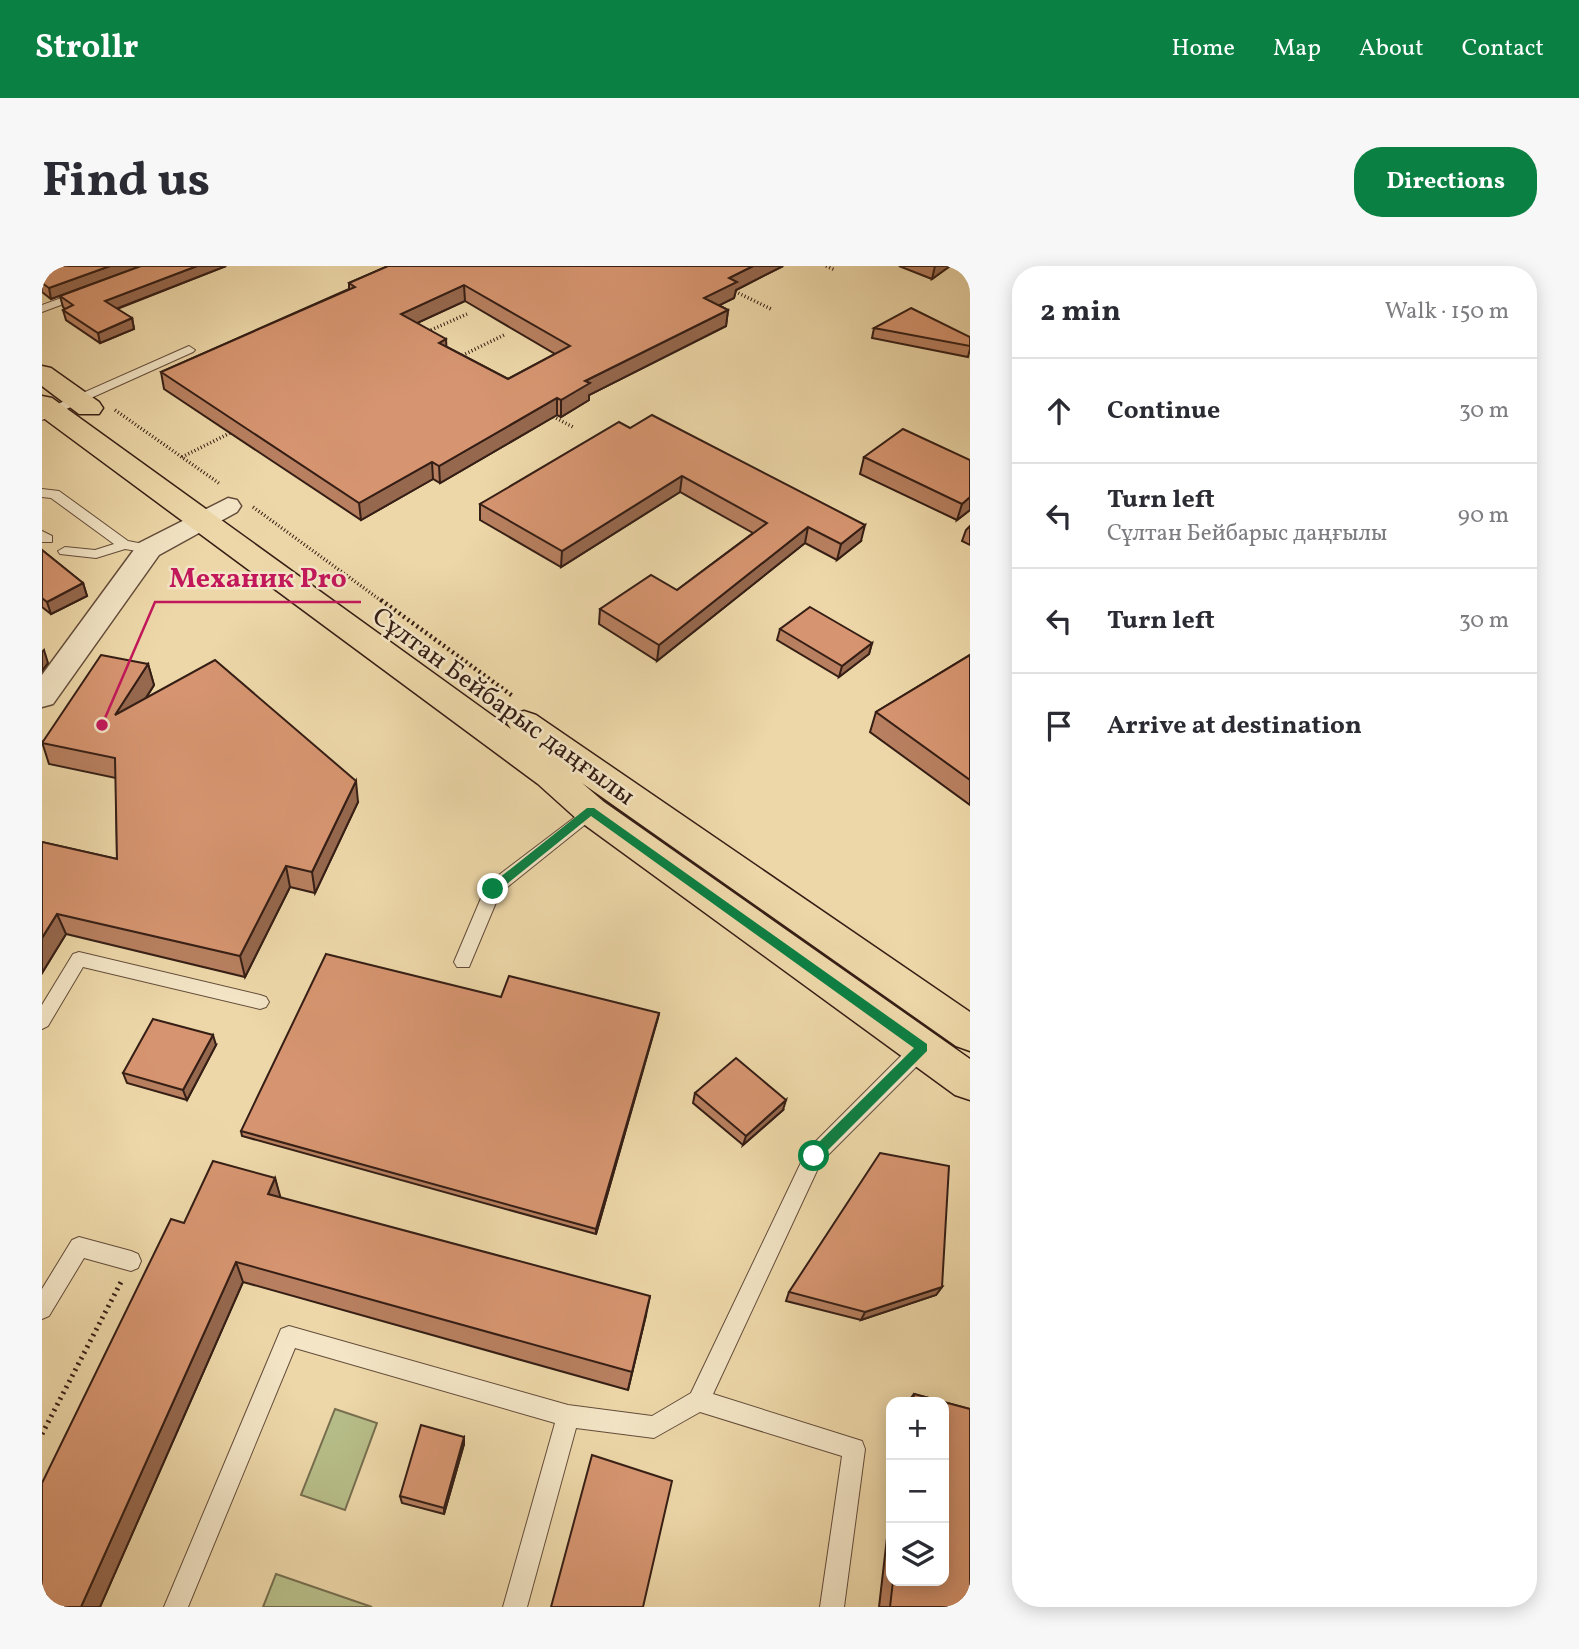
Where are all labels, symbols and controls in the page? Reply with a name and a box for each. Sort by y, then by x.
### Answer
text: Strollr [35,26,138,72]
text: Home [1171,32,1235,66]
text: Map [1273,32,1321,66]
text: About [1359,32,1424,66]
text: Contact [1462,32,1544,66]
button: Directions [1354,147,1537,217]
text: Find us [42,148,210,217]
text: 2 min [1040,291,1121,333]
text: Walk · 150 m [1385,296,1509,328]
icon: ahead [1040,392,1078,430]
text: Continue [1107,393,1220,429]
text: 30 m [1459,395,1509,427]
text: Turn left [1107,482,1215,518]
icon: left [1040,497,1078,535]
text: 90 m [1458,500,1509,532]
text: Сұлтан Бейбарыс даңғылы [1107,518,1387,550]
callout: Механик Pro [155,553,361,602]
text: Механик Pro [169,560,347,599]
street label: Сұлтан Бейбарыс даңғылы [364,599,642,815]
icon: left [1040,602,1078,640]
text: Turn left [1107,603,1215,639]
text: 30 m [1459,605,1509,637]
icon: arrive [1040,707,1078,745]
text: Arrive at destination [1107,708,1362,744]
route end [477,873,508,904]
route start [798,1140,829,1171]
map controls [886,1397,949,1586]
button: + [886,1397,949,1460]
button: − [886,1460,949,1523]
button: layers [886,1523,949,1586]

